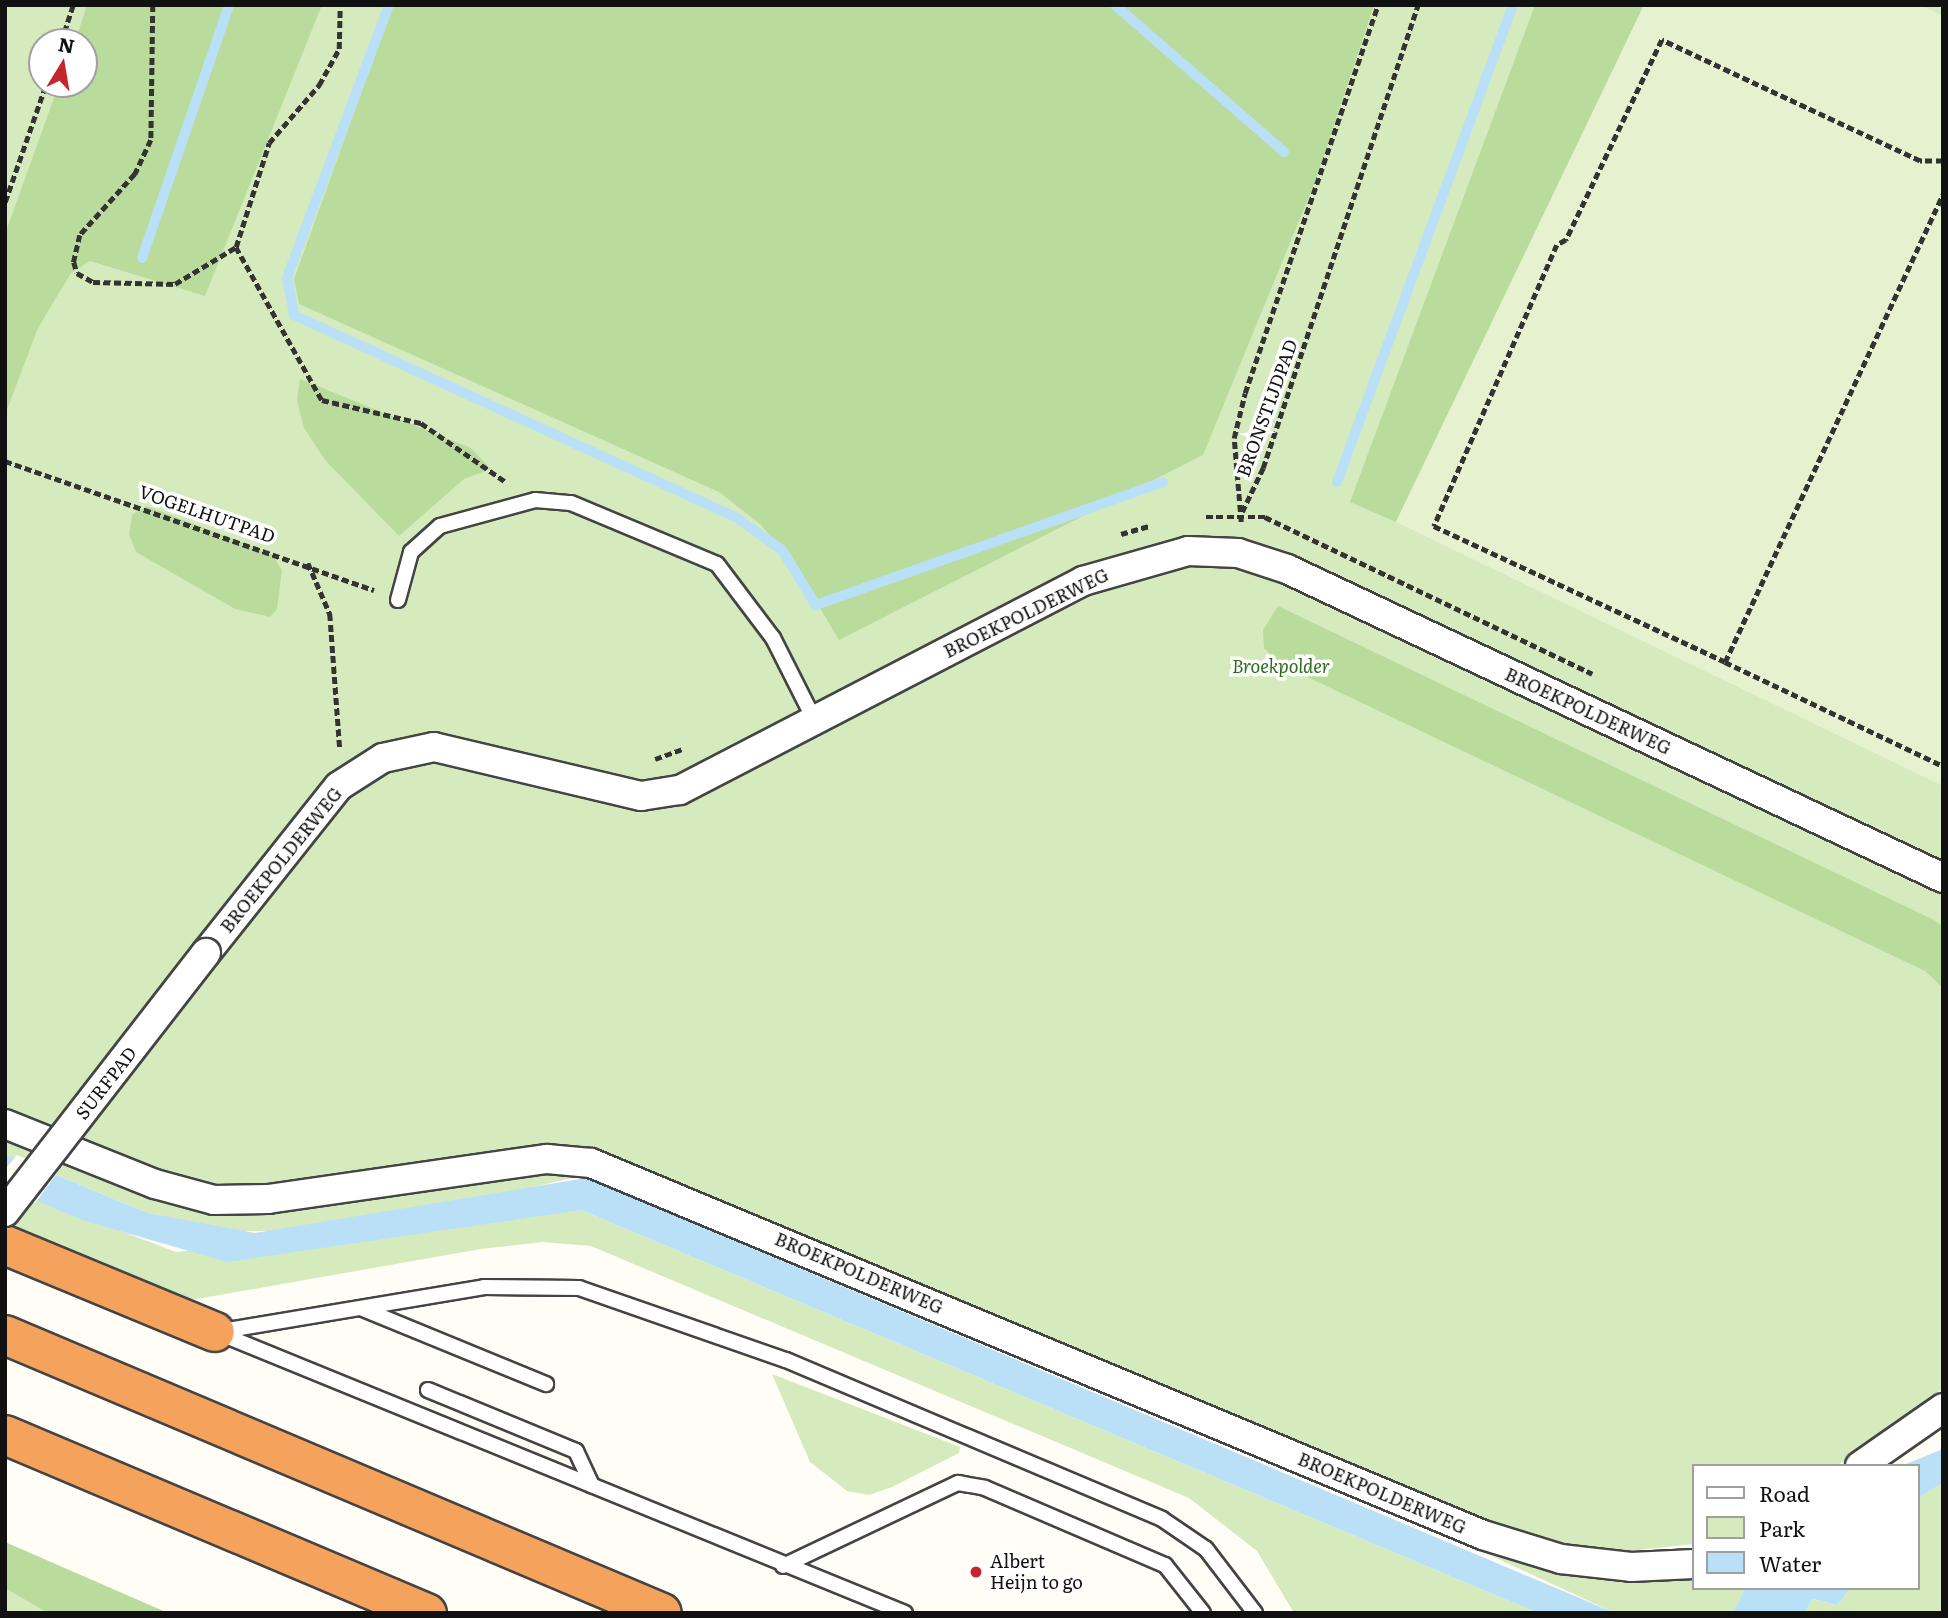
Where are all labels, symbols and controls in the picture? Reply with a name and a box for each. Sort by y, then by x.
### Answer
north arrow [28,28,98,98]
text: N [56,29,77,60]
street label: BRONSTIJDPAD [1232,336,1302,480]
street label: VOGELHUTPAD [136,481,278,547]
street label: BROEKPOLDERWEG [940,564,1112,662]
park label: Broekpolder [1232,655,1330,677]
street label: BROEKPOLDERWEG [1502,663,1674,759]
street label: BROEKPOLDERWEG [216,783,346,937]
street label: SURFPAD [71,1042,141,1124]
street label: BROEKPOLDERWEG [772,1228,946,1318]
street label: BROEKPOLDERWEG [1295,1448,1469,1538]
legend [1692,1464,1920,1590]
text: Road [1759,1477,1810,1508]
text: Park [1759,1512,1805,1543]
text: Water [1759,1547,1821,1578]
place label: Albert Heijn to go [990,1551,1083,1594]
marker: Albert Heijn to go [968,1564,984,1580]

